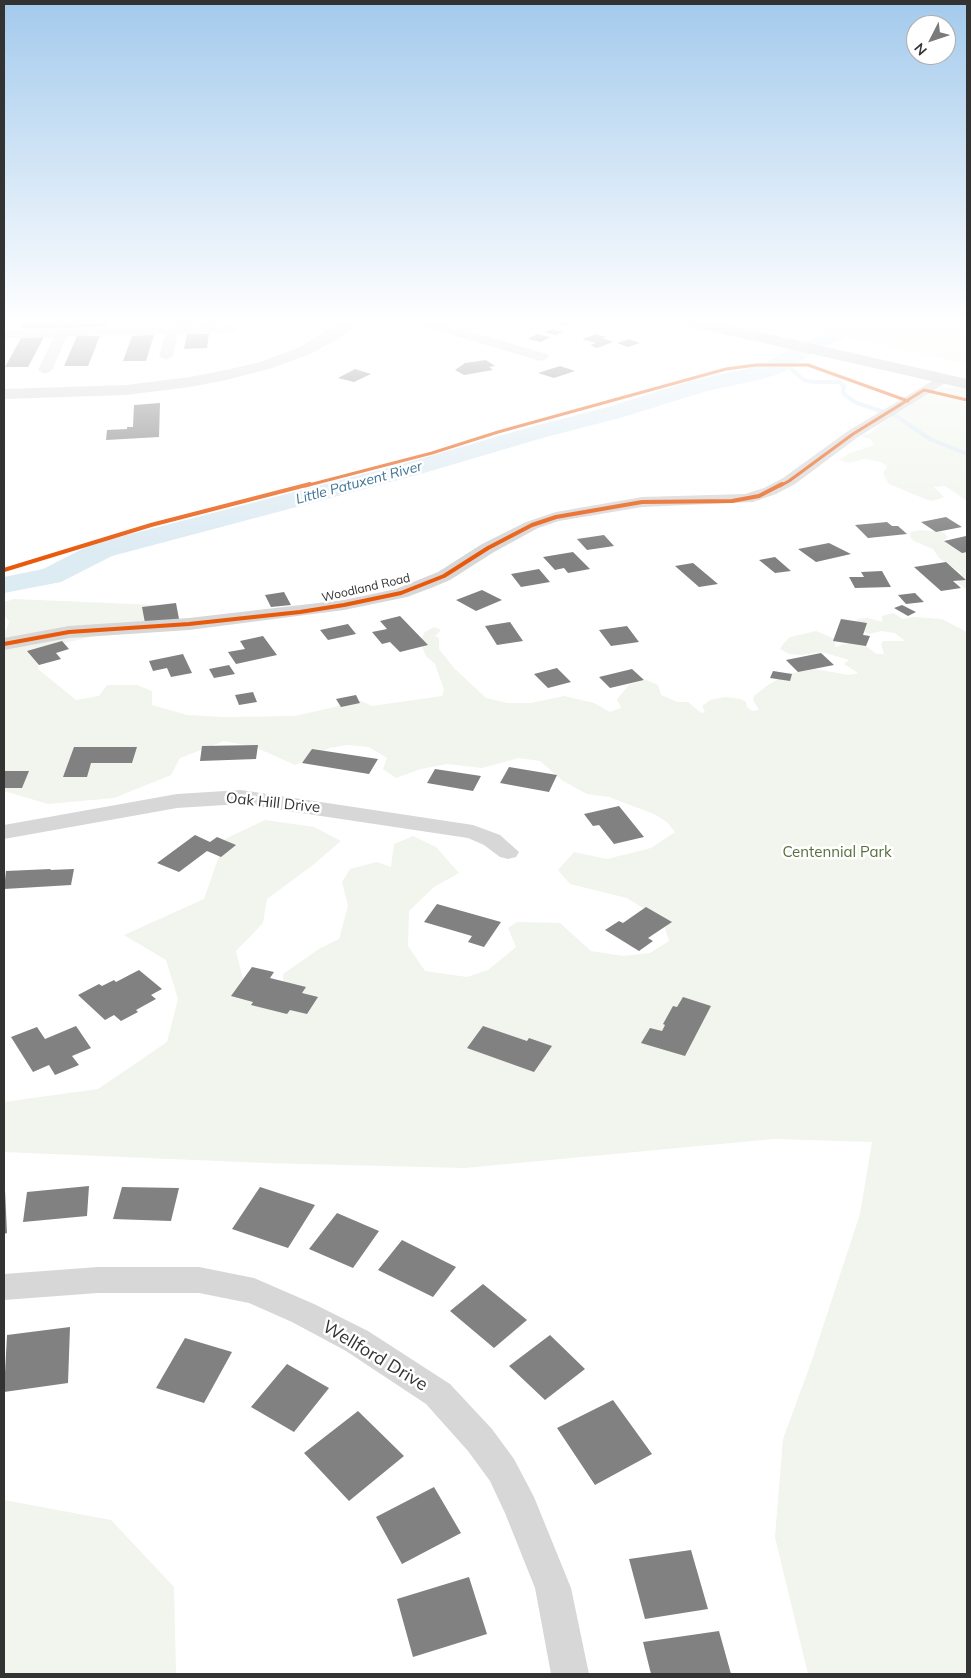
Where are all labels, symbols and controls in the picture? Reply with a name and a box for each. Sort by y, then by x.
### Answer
north arrow [906,15,956,65]
text: N [910,39,931,59]
water label: Little Patuxent River [294,458,424,508]
street label: Woodland Road [320,571,412,605]
street label: Oak Hill Drive [225,789,321,817]
park label: Centennial Park [782,843,892,861]
street label: Wellford Drive [319,1316,431,1396]

